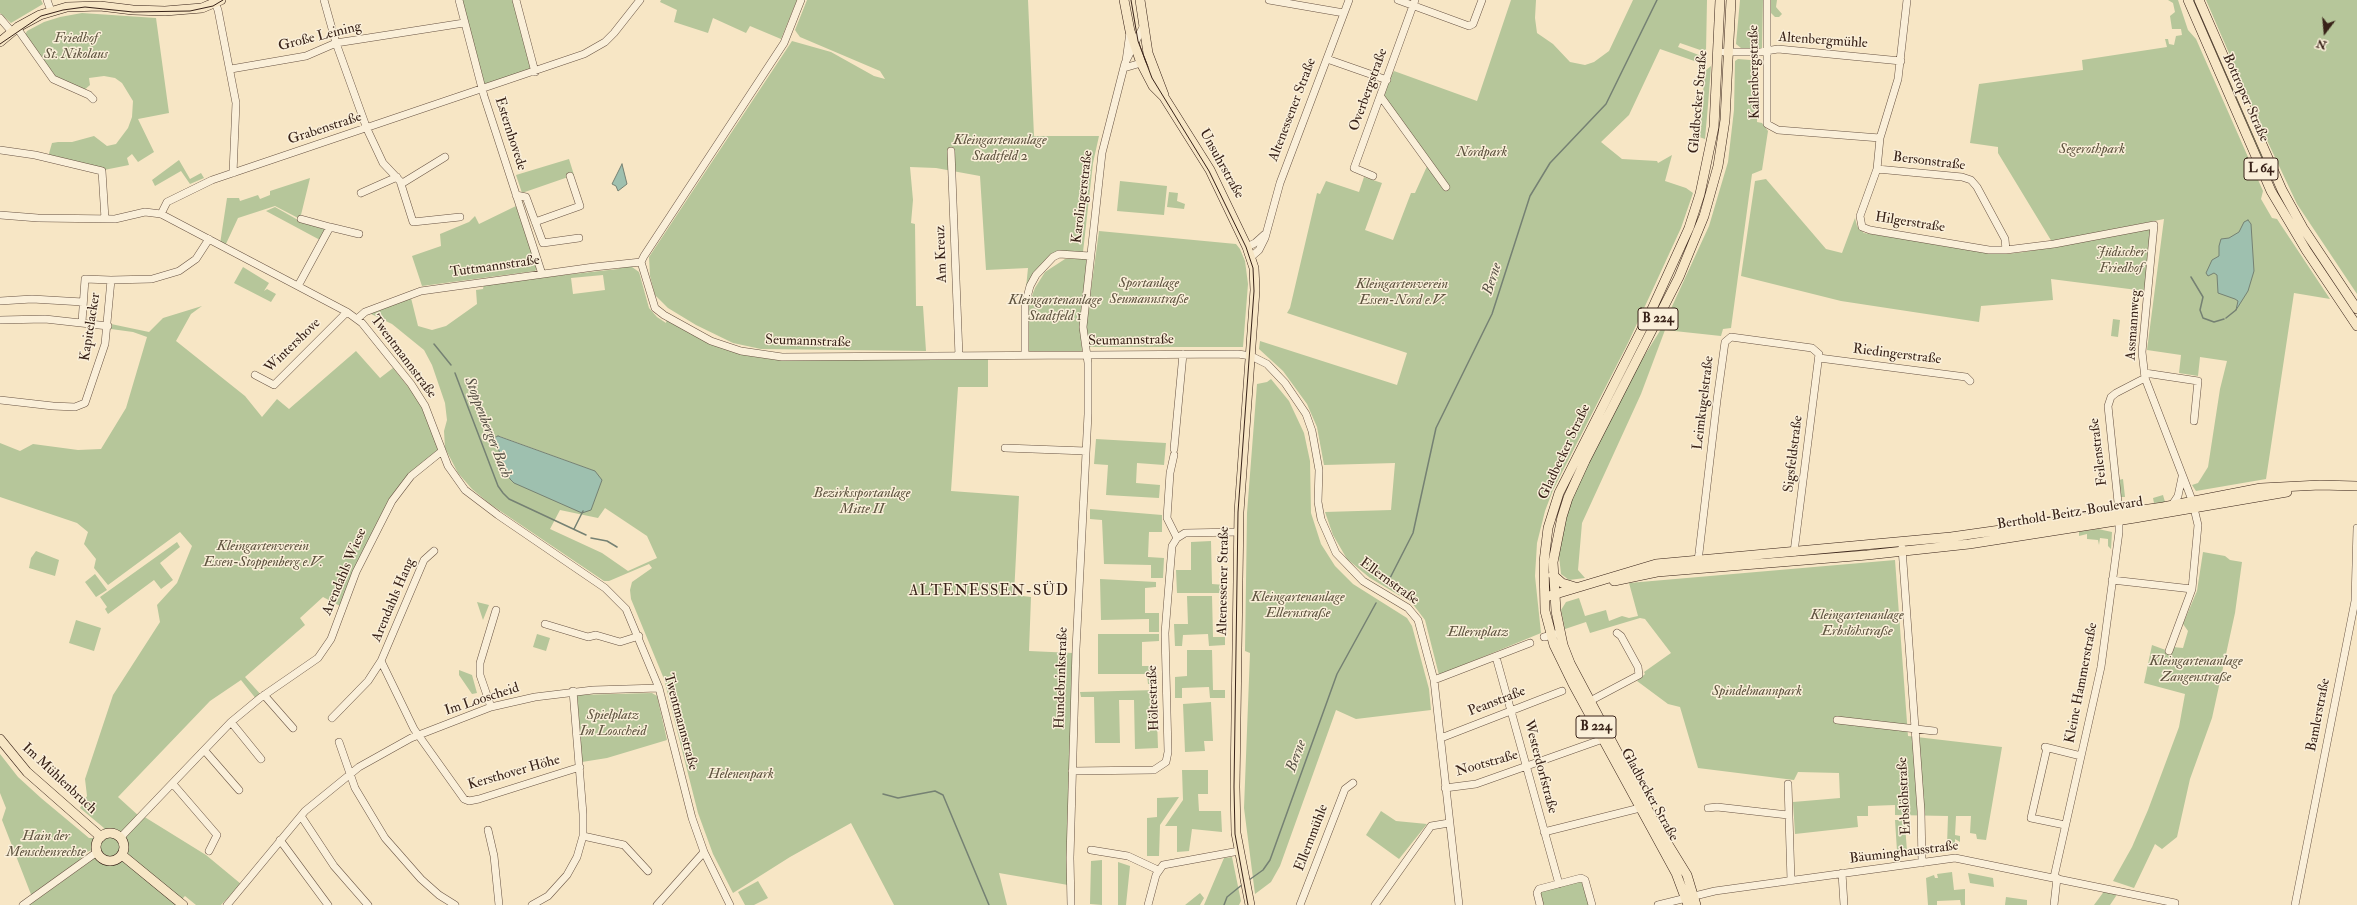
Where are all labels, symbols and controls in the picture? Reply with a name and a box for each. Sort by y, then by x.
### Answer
north arrow [2305,12,2345,52]
street label: Große Leining [277,19,363,55]
street label: Kallenbergstraße [1746,25,1764,119]
street label: Altenbergmühle [1778,30,1868,52]
park label: Friedhof St. Nikolaus [44,31,108,64]
text: N [2315,36,2328,52]
street label: Overbergstraße [1346,46,1392,134]
street label: Gladbecker Straße [1686,50,1712,154]
street label: Bottroper Straße [2218,51,2272,145]
street label: Altenessener Straße [1266,56,1320,164]
street label: Esternhovede [490,95,530,173]
street label: Grabenstraße [286,109,364,149]
street label: Unsuhrstraße [1195,126,1247,202]
park label: Kleingartenanlage Stadtfeld 2 [953,133,1047,166]
park label: Segerothpark [2059,142,2125,158]
park label: Nordpark [1457,145,1507,161]
street label: Bersonstraße [1892,149,1966,175]
street label: Karolingerstraße [1069,150,1097,244]
road number: L 64 [2244,158,2278,180]
street label: Hilgerstraße [1874,209,1946,237]
street label: Am Kreuz [933,225,951,283]
park label: Jüdischer Friedhof [2096,245,2146,278]
street label: Tuttmannstraße [449,252,541,282]
water label: Berne [1479,261,1507,297]
park label: Sportanlage Seumannstraße [1110,276,1188,308]
park label: Kleingartenverein Essen-Nord e.V. [1356,277,1448,310]
street label: Assmannweg [2123,289,2145,361]
street label: Kapitelacker [77,292,105,362]
park label: Kleingartenanlage Stadtfeld 1 [1008,293,1102,326]
road number: B 224 [1638,308,1678,330]
street label: Twentmannstraße [366,312,440,402]
street label: Wintershove [262,315,324,377]
street label: Seumannstraße [765,332,851,352]
street label: Seumannstraße [1088,332,1174,350]
street label: Riedingerstraße [1852,341,1942,369]
street label: Leimkugelstraße [1690,355,1718,451]
water label: Stoppenberger Bach [459,375,515,481]
street label: Gladbecker Straße [1536,402,1594,502]
street label: Sigsfeldstraße [1781,414,1807,494]
street label: Feilenstraße [2086,417,2112,487]
park label: Bezirkssportanlage Mitte II [814,486,910,518]
street label: Berthold-Beitz-Boulevard [1996,494,2144,534]
street label: Arendahls Wiese [319,526,371,618]
street label: Altenessener Straße [1215,526,1233,636]
park label: Kleingartenverein Essen-Stoppenberg e.V. [203,539,323,572]
street label: Arendahls Hang [369,555,419,645]
street label: Ellernstraße [1356,555,1422,609]
district label: ALTENESSEN-SÜD [909,583,1069,601]
park label: Kleingartenanlage Ellernstraße [1251,590,1345,622]
park label: Kleingartenanlage Erbslöhstraße [1810,608,1904,640]
street label: Kleine Hammerstraße [2062,621,2102,745]
park label: Ellernplatz [1448,625,1508,641]
street label: Hundebrinkstraße [1052,627,1072,729]
park label: Kleingartenanlage Zangenstraße [2149,654,2243,686]
street label: Höltestraße [1144,665,1164,731]
street label: Twentmannstraße [659,672,701,772]
street label: Bamlerstraße [2304,677,2334,753]
street label: Im Looscheid [443,680,521,720]
street label: Peanstraße [1466,683,1528,721]
park label: Spindelmannpark [1712,684,1802,700]
park label: Spielplatz Im Looscheid [580,708,646,740]
road number: B 224 [1576,716,1616,738]
street label: Westerdorfstraße [1519,718,1561,816]
water label: Berne [1283,738,1311,774]
street label: Im Mühlenbruch [18,740,100,818]
street label: Gladbecker Straße [1617,746,1681,844]
street label: Nootstraße [1454,747,1520,781]
street label: Kersthover Höhe [466,752,562,794]
street label: Erbslöhstraße [1895,757,1915,835]
park label: Helenenpark [708,767,774,783]
street label: Ellernmühle [1292,802,1332,874]
park label: Hain der Menschenrechte [6,829,86,862]
street label: Bäuminghausstraße [1849,838,1959,868]

